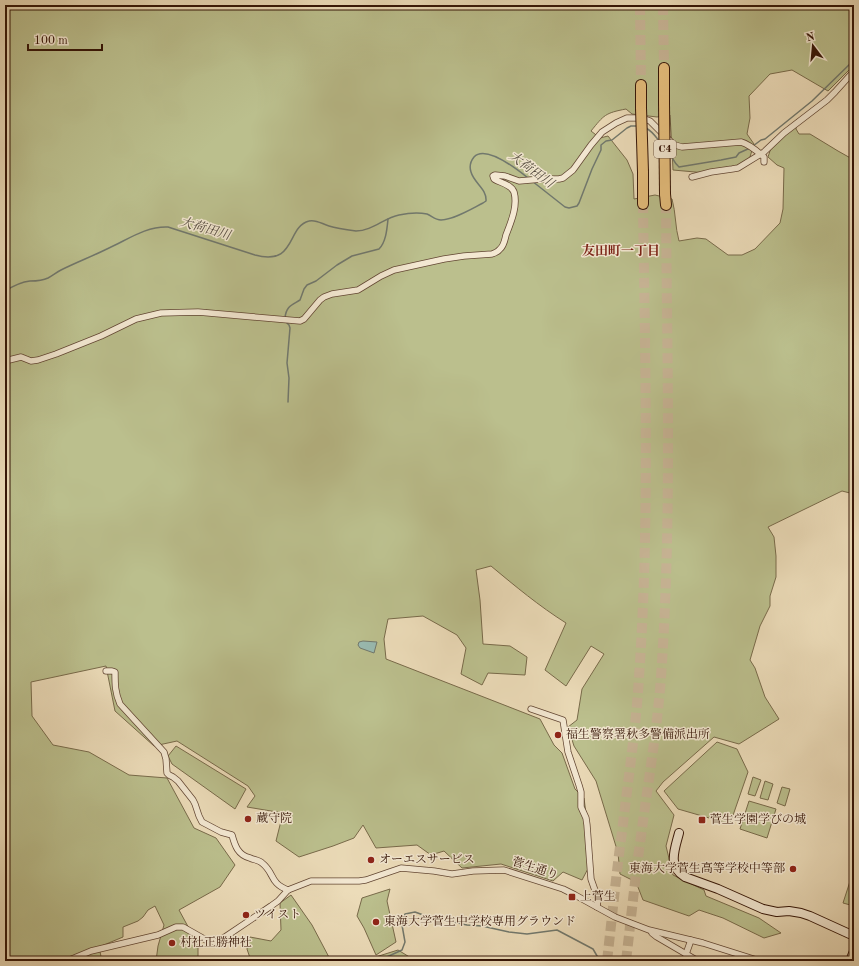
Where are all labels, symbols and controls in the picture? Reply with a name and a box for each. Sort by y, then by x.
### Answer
scale bar [28,26,102,52]
north arrow [793,26,833,66]
text: N [805,31,817,44]
text: 100 m [34,35,68,47]
road number: C4 [654,140,676,158]
water label: 大荷田川 [506,149,558,192]
water label: 大荷田川 [178,215,234,243]
district label: 友田町一丁目 [582,243,660,258]
place label: 福生警察署秋多警備派出所 [566,727,710,741]
marker: 福生警察署秋多警備派出所 [553,730,563,740]
place label: 蔵守院 [256,811,292,825]
place label: 菅生学園学びの城 [710,812,806,826]
marker: 蔵守院 [243,814,253,824]
marker: 菅生学園学びの城 [697,815,707,825]
place label: オーエスサービス [379,853,475,866]
street label: 菅生通り [510,854,560,882]
marker: オーエスサービス [366,855,376,865]
place label: 東海大学菅生高等学校中等部 [629,861,785,875]
marker: 東海大学菅生高等学校中等部 [788,864,798,874]
place label: 上菅生 [580,889,616,903]
marker: 上菅生 [567,892,577,902]
place label: ツイスト [254,908,301,921]
marker: ツイスト [241,910,251,920]
place label: 東海大学菅生中学校専用グラウンド [384,914,576,928]
marker: 東海大学菅生中学校専用グラウンド [371,917,381,927]
place label: 村社正勝神社 [180,935,252,949]
marker: 村社正勝神社 [167,938,177,948]

